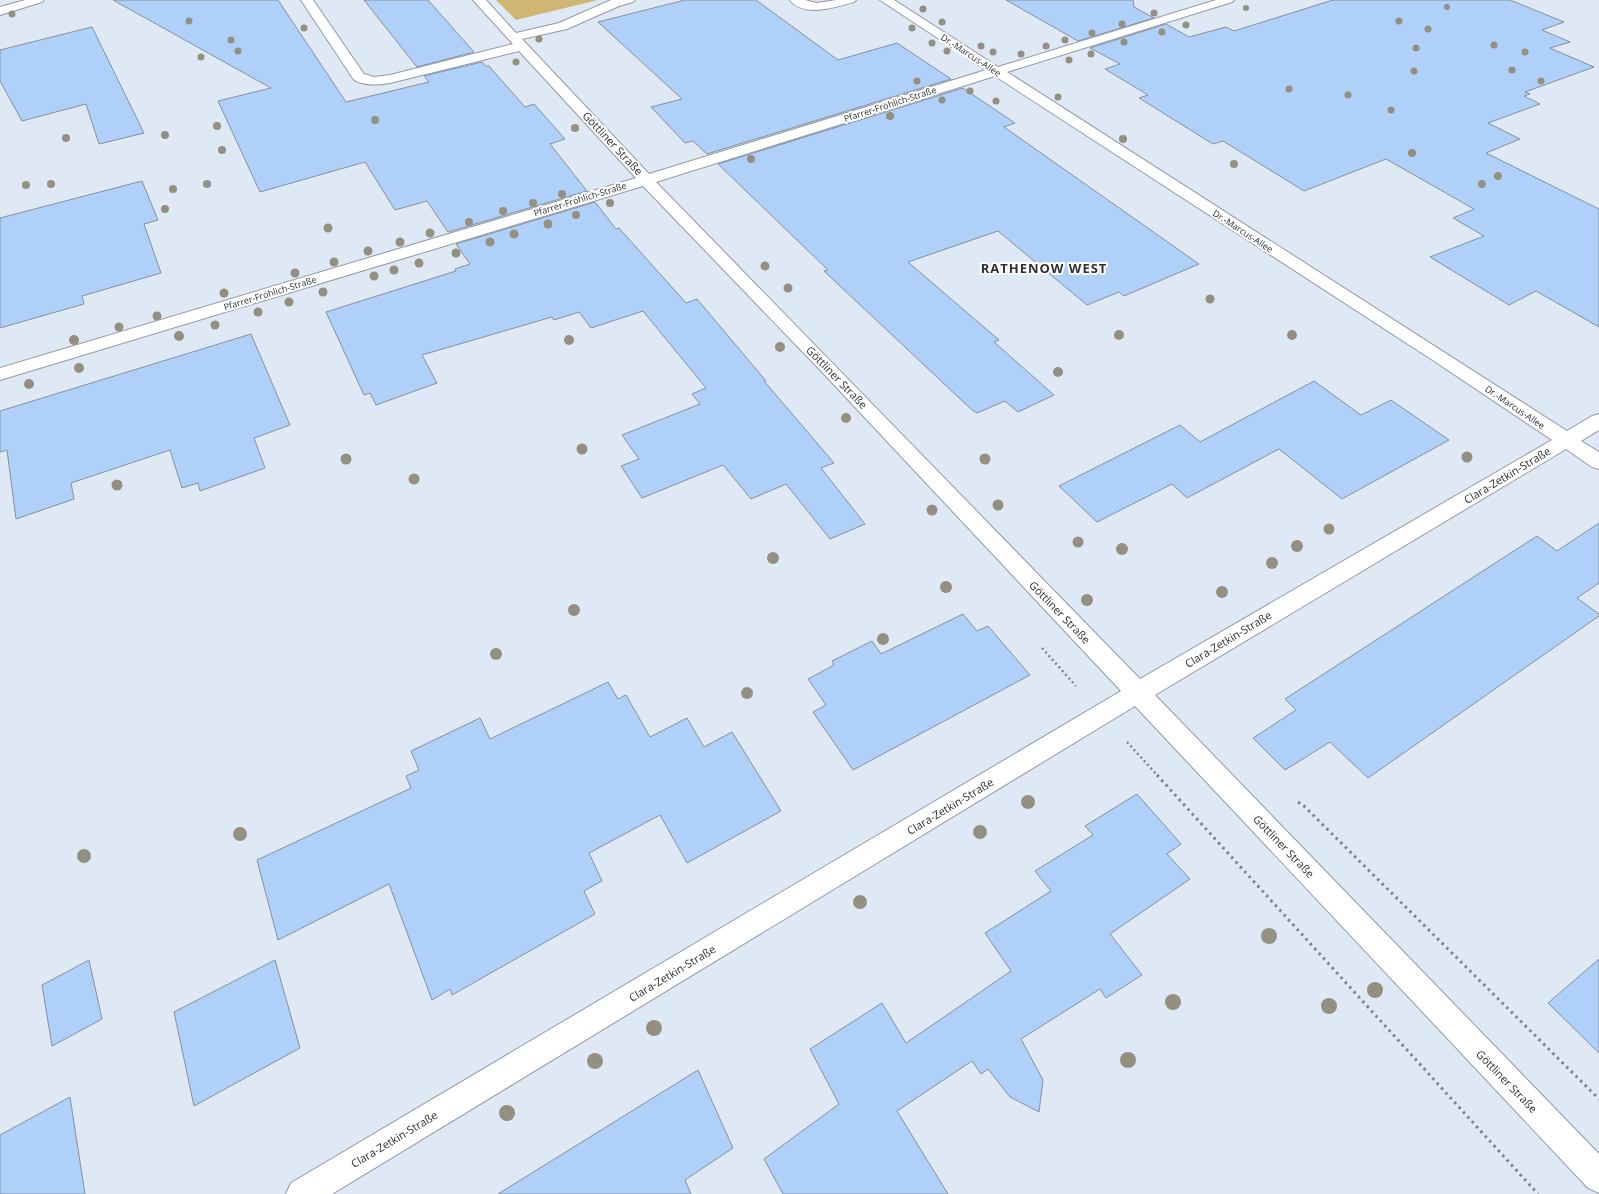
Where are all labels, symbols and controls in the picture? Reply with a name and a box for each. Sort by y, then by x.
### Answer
street label: Dr.-Marcus-Allee [938,31,1004,79]
street label: Pfarrer-Fröhlich-Straße [842,83,938,125]
street label: Göttliner Straße [580,108,646,178]
street label: Pfarrer-Fröhlich-Straße [532,179,628,219]
street label: Dr.-Marcus-Allee [1210,207,1276,255]
district label: RATHENOW WEST [981,259,1107,277]
street label: Pfarrer-Fröhlich-Straße [222,273,318,313]
street label: Göttliner Straße [803,342,871,412]
street label: Dr.-Marcus-Allee [1483,382,1547,432]
street label: Clara-Zetkin-Straße [1461,443,1553,507]
street label: Göttliner Straße [1026,577,1094,647]
street label: Clara-Zetkin-Straße [1182,607,1274,671]
street label: Clara-Zetkin-Straße [904,774,996,838]
street label: Göttliner Straße [1250,811,1318,881]
street label: Clara-Zetkin-Straße [626,941,718,1005]
street label: Göttliner Straße [1473,1046,1541,1116]
street label: Clara-Zetkin-Straße [348,1107,440,1171]

